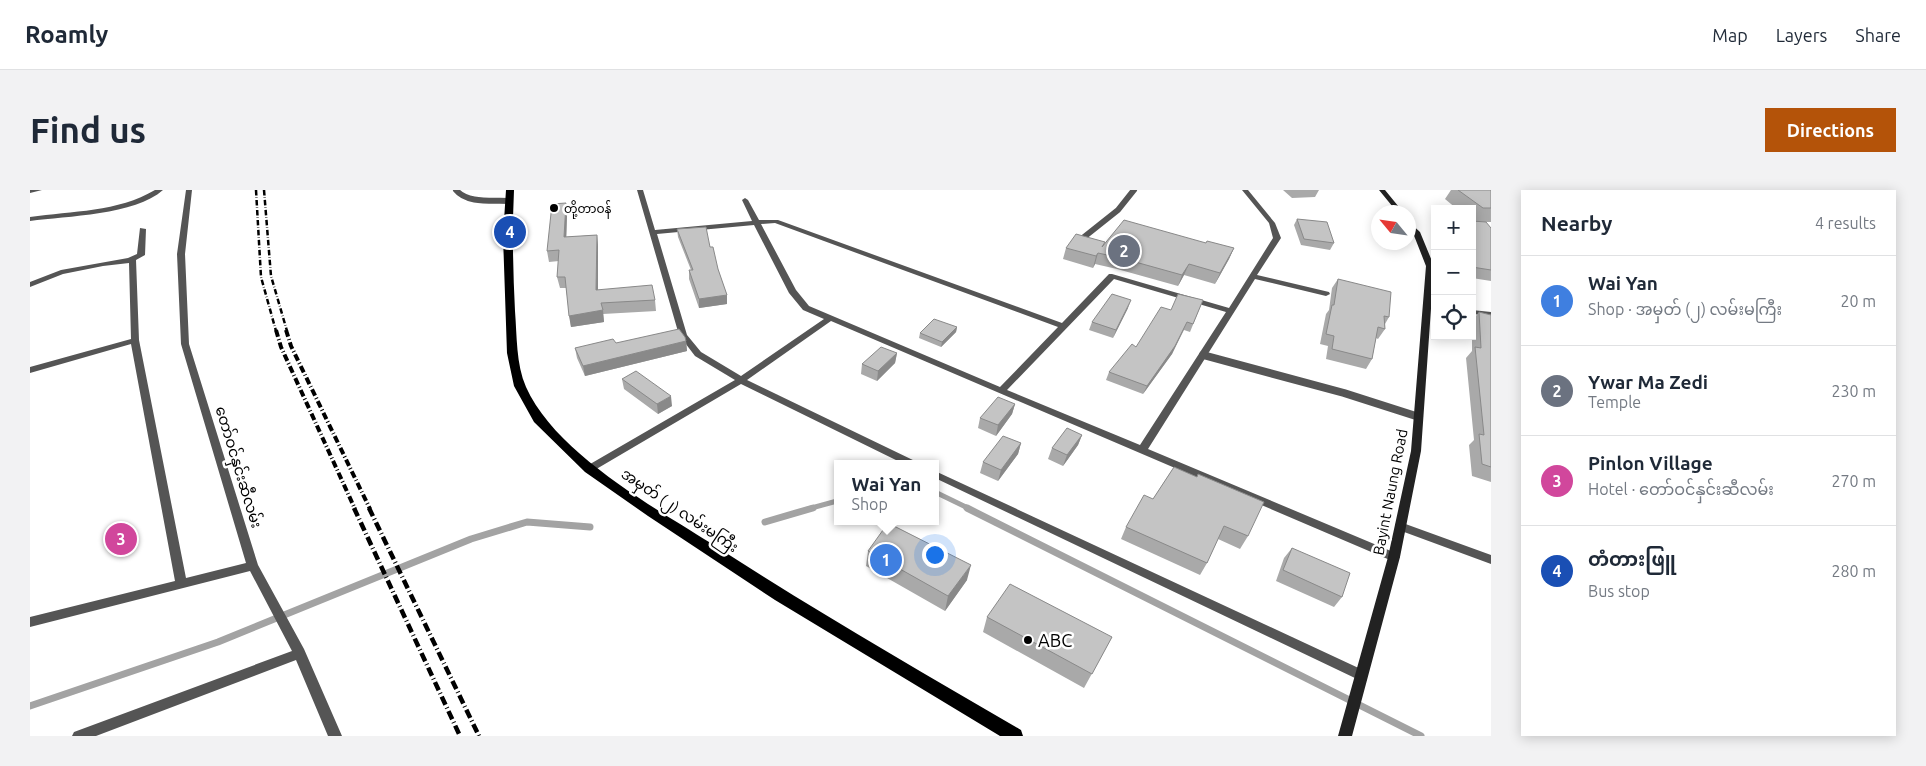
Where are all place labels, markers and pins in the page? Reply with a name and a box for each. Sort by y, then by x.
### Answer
place label: တို့တာဝန် [564,200,612,219]
marker: တို့တာဝန် [548,202,560,214]
pin: 4 [494,213,526,251]
pin: 2 [1108,232,1140,270]
pin: 3 [105,520,137,558]
pin: 1 [870,541,902,579]
place label: ABC [1038,630,1072,650]
marker: ABC [1022,634,1034,646]

